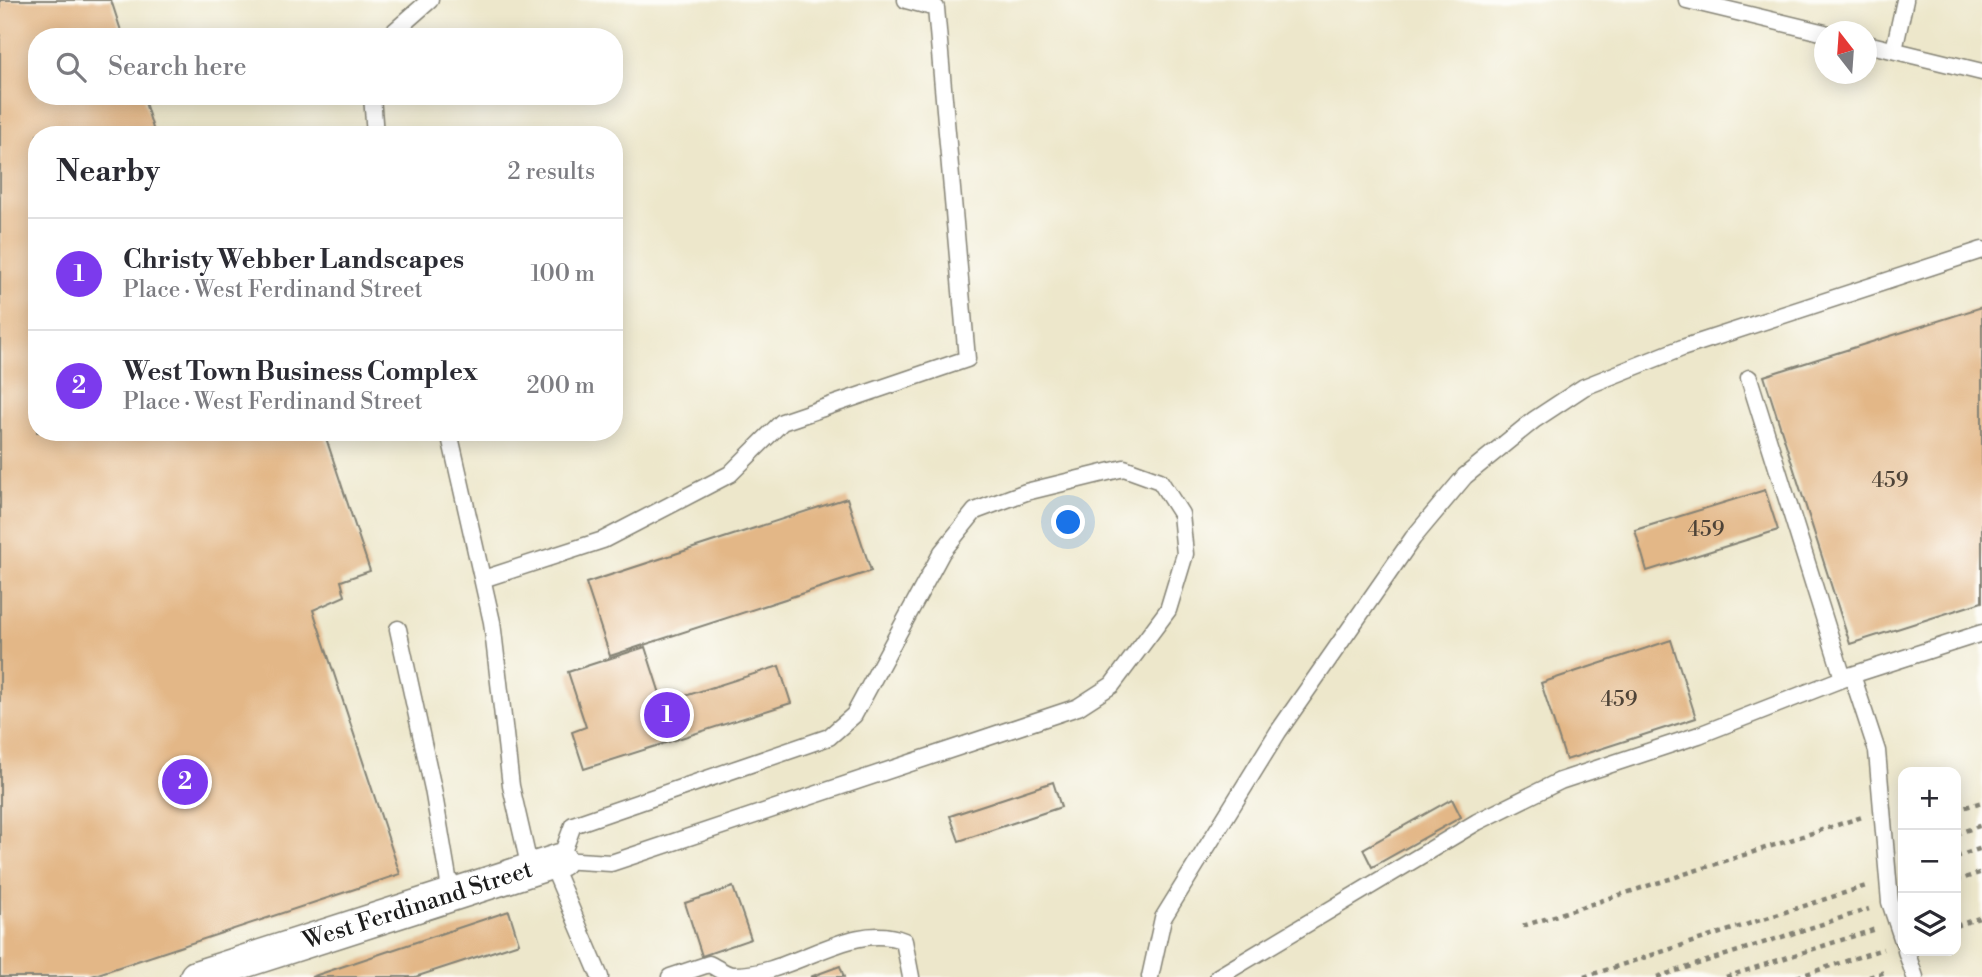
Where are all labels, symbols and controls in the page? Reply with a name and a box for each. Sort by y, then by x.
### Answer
north arrow [1814,21,1877,84]
search box [28,28,623,105]
icon: search [52,48,90,86]
text: Search here [108,51,247,83]
text: Nearby [56,153,160,191]
text: 2 results [508,158,595,186]
text: Christy Webber Landscapes [123,244,464,276]
text: 1 [73,260,85,288]
text: 100 m [530,260,595,288]
text: Place · West Ferdinand Street [123,276,423,304]
text: West Town Business Complex [123,356,478,388]
text: 2 [72,372,86,400]
text: 200 m [527,372,595,400]
text: Place · West Ferdinand Street [123,388,423,416]
house number: 459 [1872,468,1908,494]
your location [1051,505,1085,539]
house number: 459 [1688,517,1724,543]
house number: 459 [1601,687,1637,713]
pin: 1 [644,689,690,741]
pin: 2 [162,756,208,808]
map controls [1898,767,1961,956]
button: + [1898,767,1961,830]
button: − [1898,830,1961,893]
street label: West Ferdinand Street [298,855,537,957]
button: layers [1898,893,1961,956]

